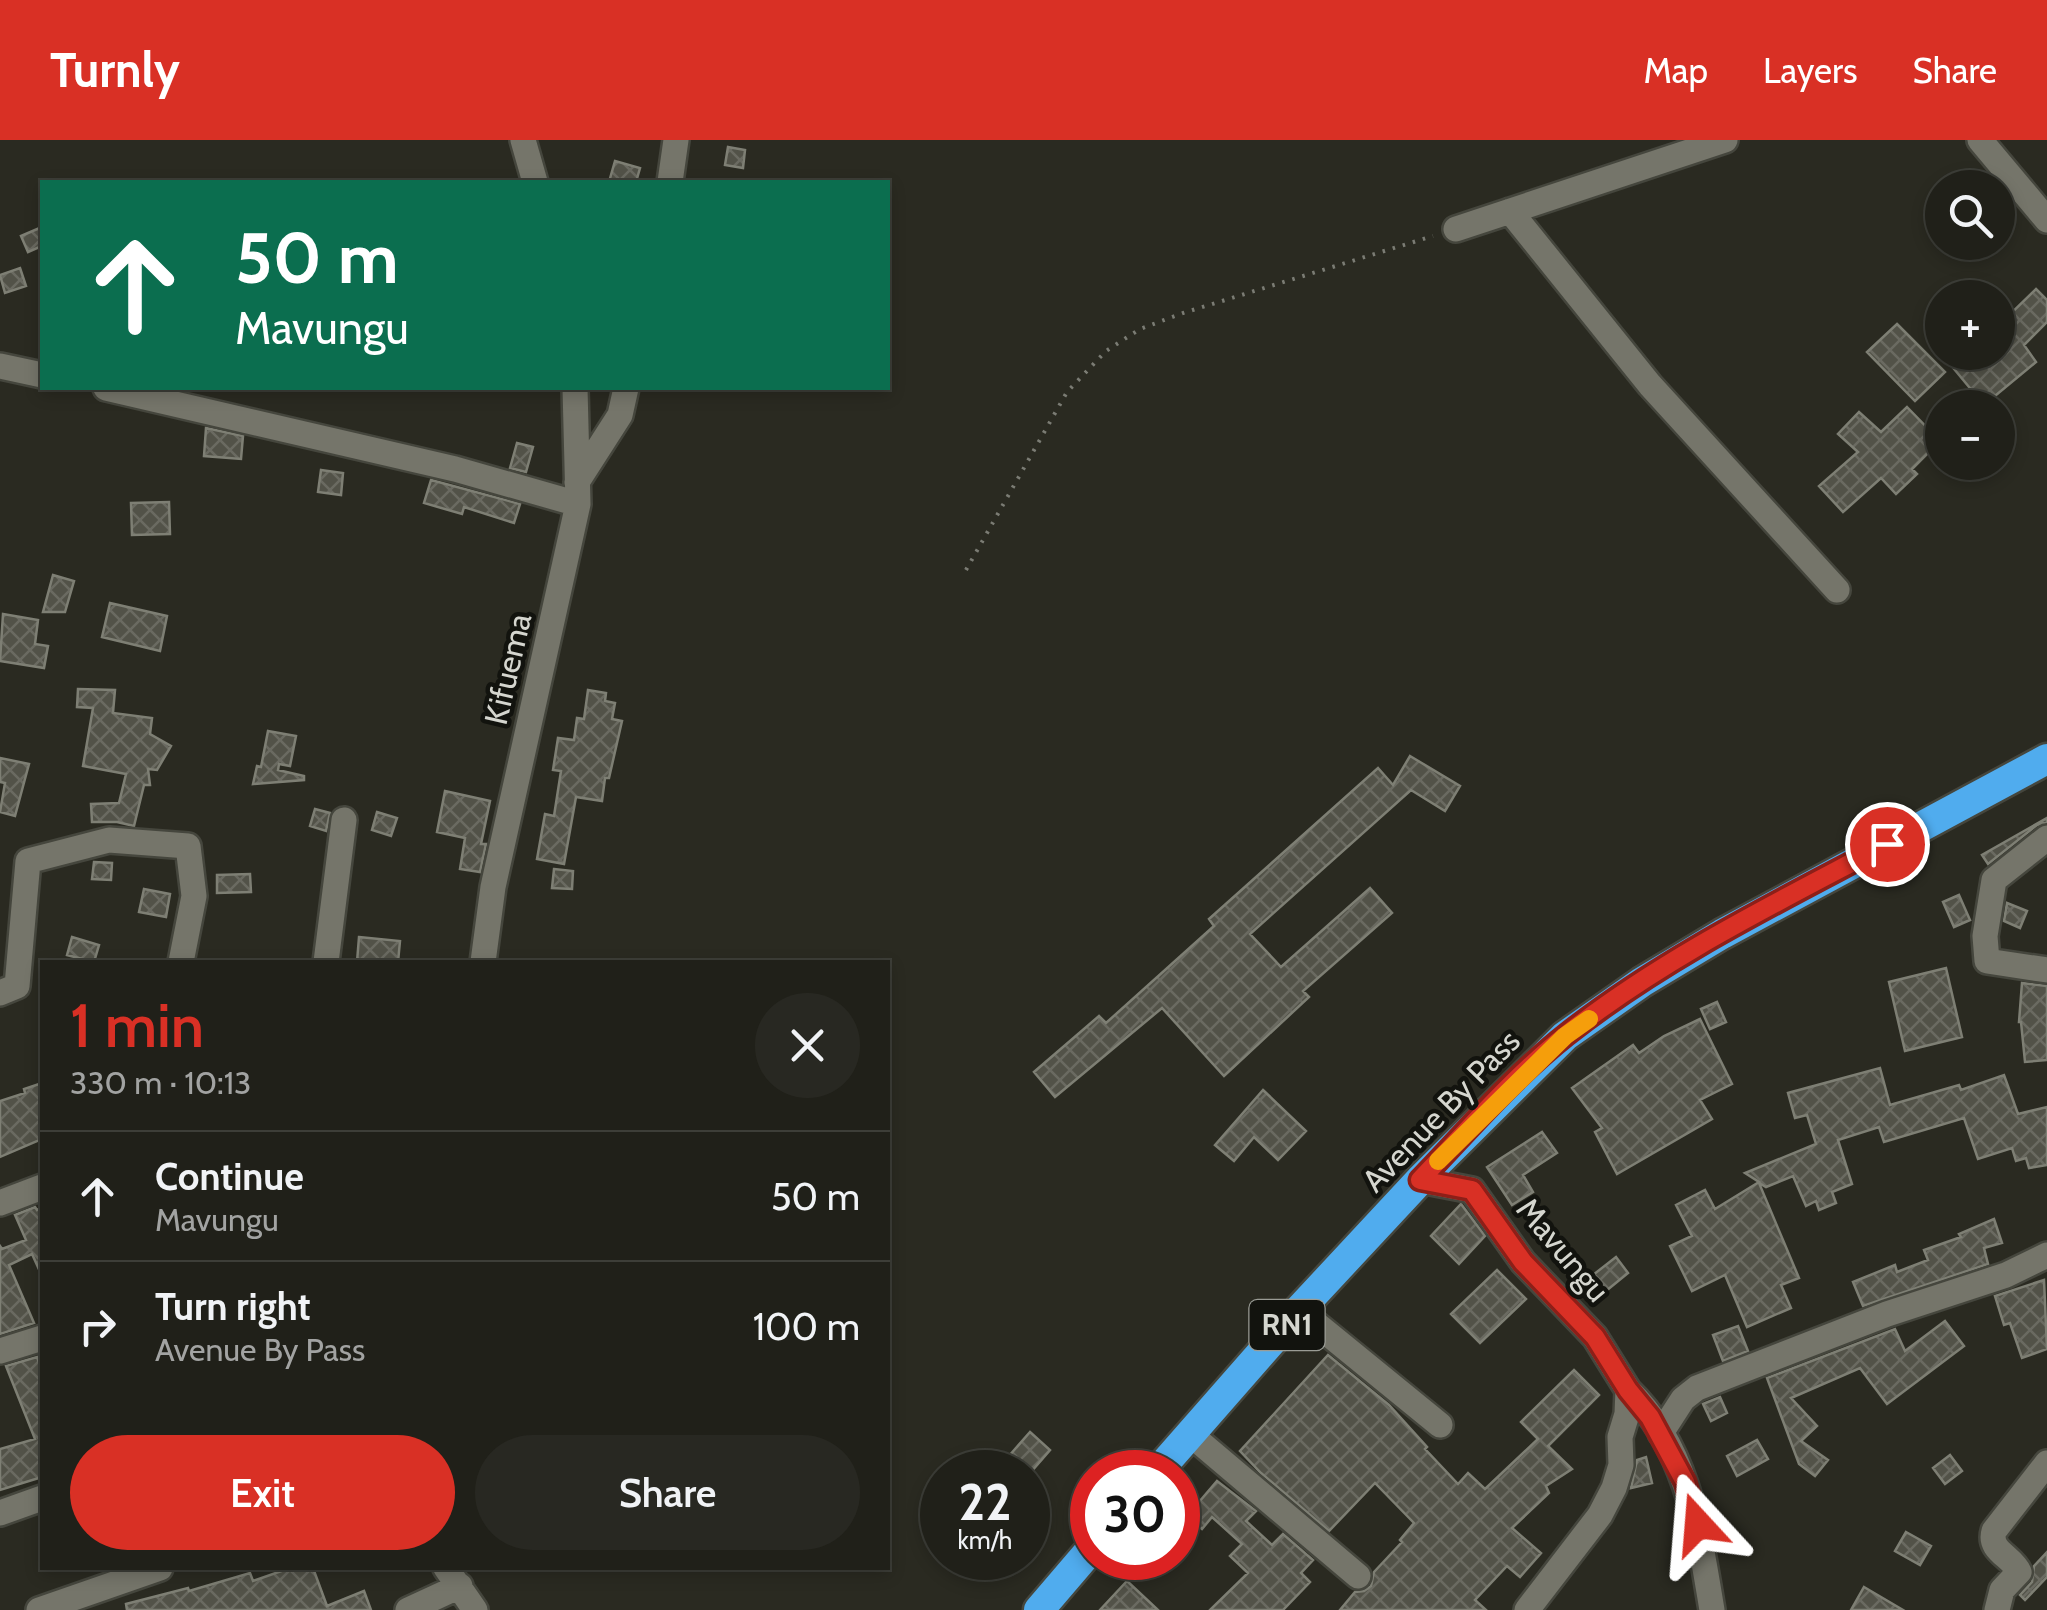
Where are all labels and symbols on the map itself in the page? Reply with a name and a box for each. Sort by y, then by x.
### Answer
street label: Kifuema [476,609,539,728]
pin [1845,802,1930,887]
street label: Avenue By Pass [1354,1021,1528,1200]
street label: Mavungu [1509,1190,1618,1310]
road number: RN1 [1250,1300,1324,1350]
speed limit sign: 30 [1070,1450,1200,1580]
position arrow [1646,1472,1750,1576]

